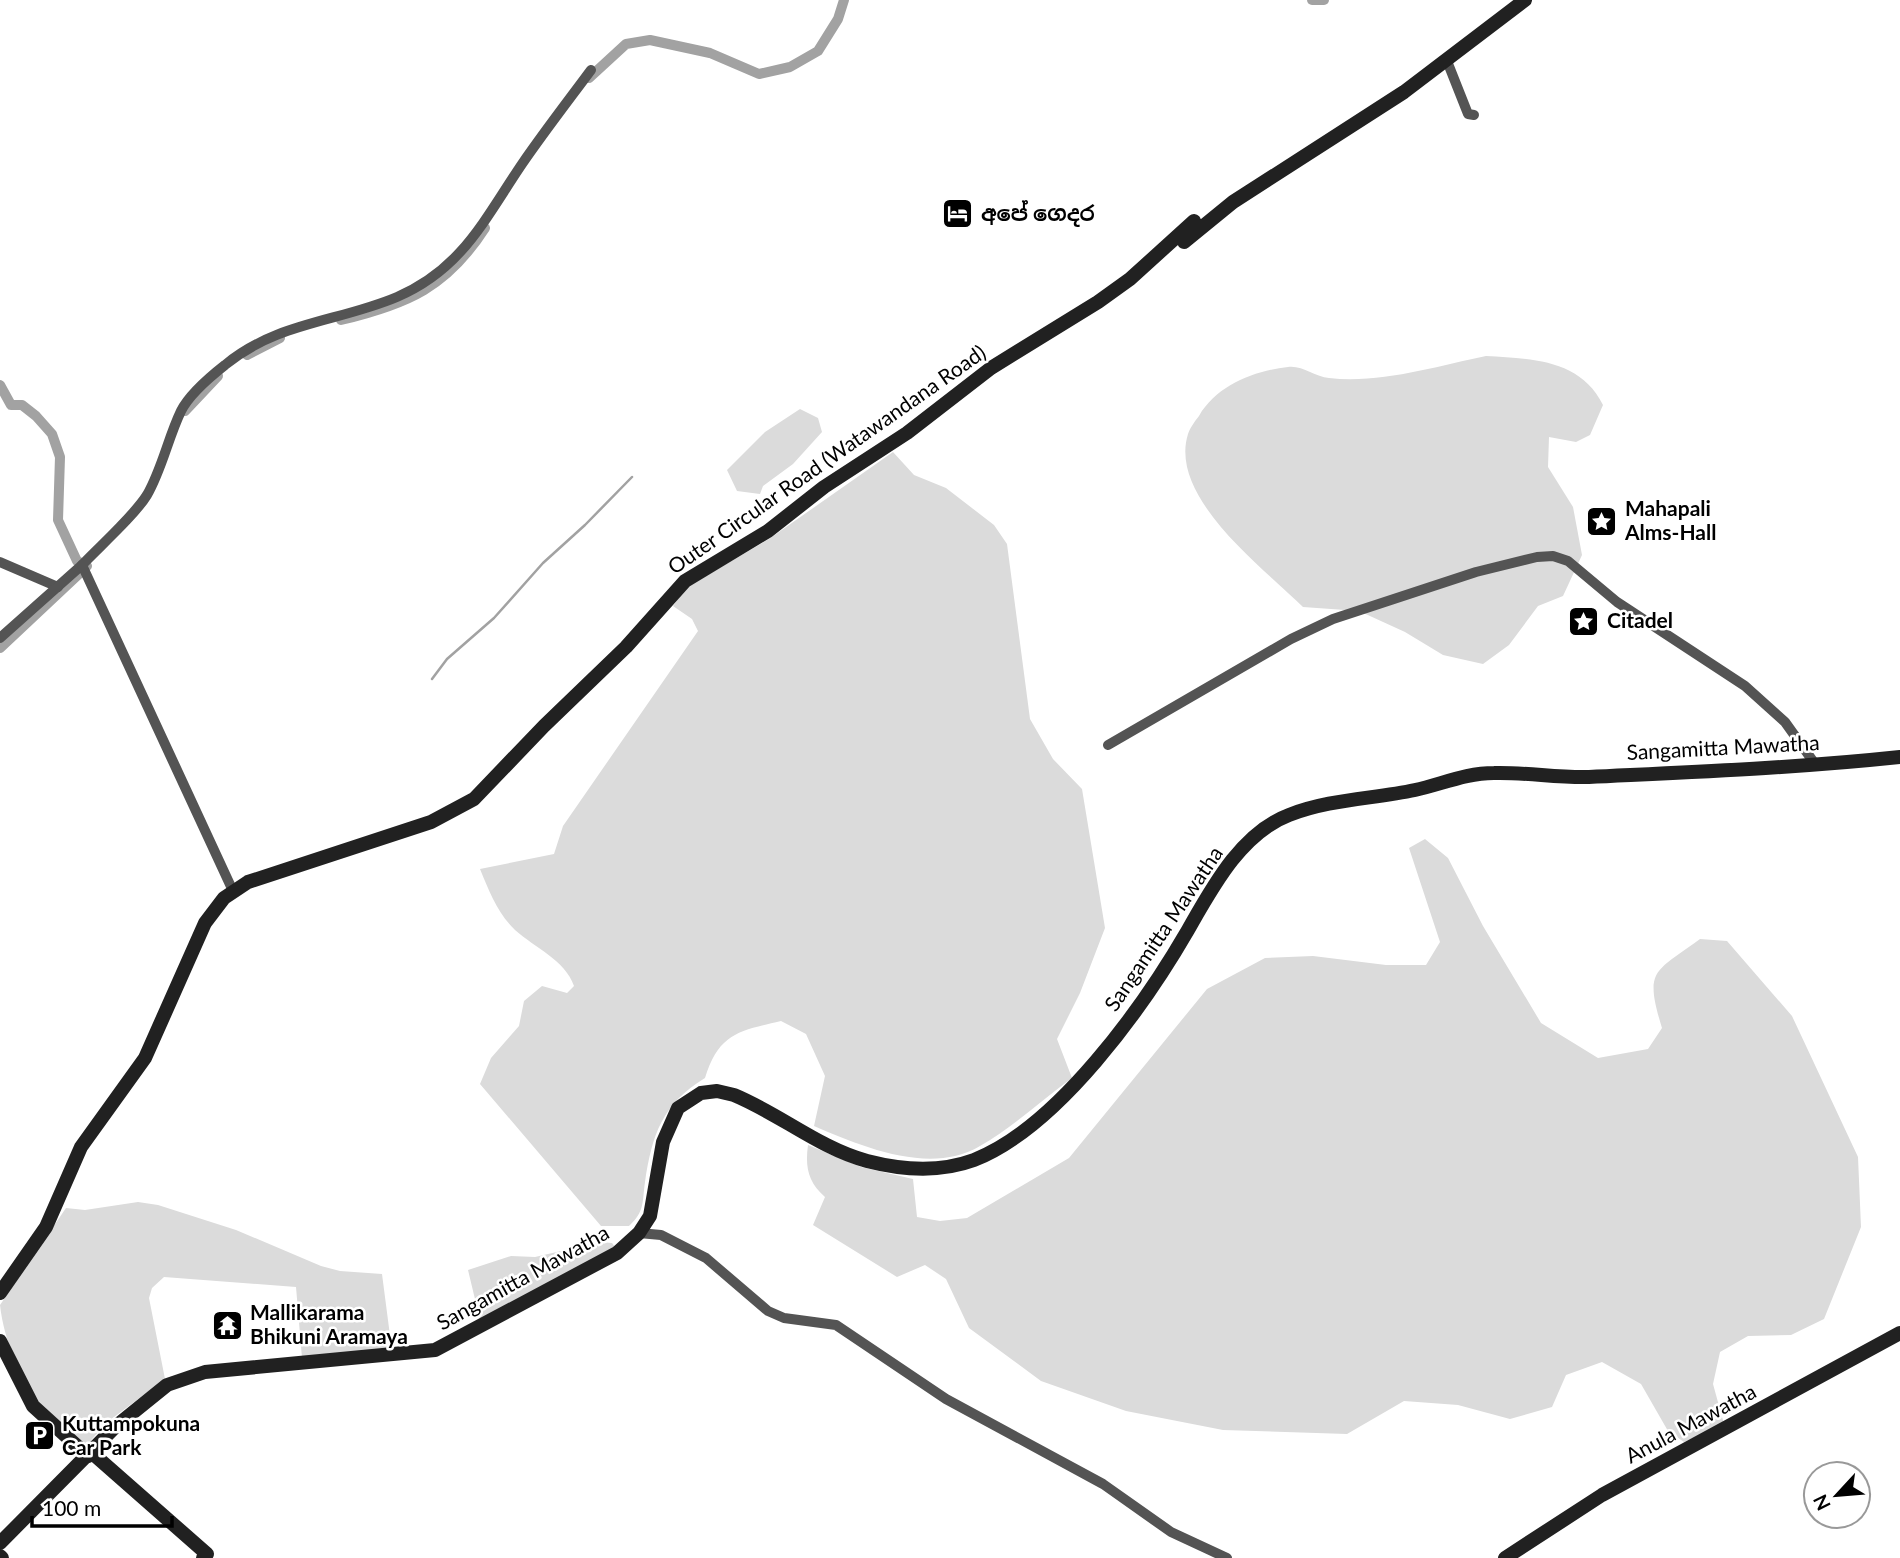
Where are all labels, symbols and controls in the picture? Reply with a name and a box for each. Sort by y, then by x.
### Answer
hotel icon: අපේ ගෙදර [941,197,975,231]
place label: අපේ ගෙදර [981,200,1095,227]
street label: Outer Circular Road (Watawandana Road) [662,339,990,579]
place label: Mahapali Alms-Hall [1624,495,1716,544]
place icon: Mahapali Alms-Hall [1585,504,1619,538]
place icon: Citadel [1567,604,1601,638]
place label: Citadel [1607,607,1673,632]
street label: Sangamitta Mawatha [1626,729,1820,764]
street label: Sangamitta Mawatha [1098,841,1227,1015]
street label: Sangamitta Mawatha [432,1219,613,1334]
place label: Mallikarama Bhikuni Aramaya [250,1299,408,1348]
temple icon: Mallikarama Bhikuni Aramaya [210,1308,244,1342]
street label: Anula Mawatha [1621,1378,1760,1468]
place label: Kuttampokuna Car Park [62,1410,200,1459]
parking icon: Kuttampokuna Car Park [22,1419,56,1453]
north arrow [1802,1460,1872,1530]
scale bar [32,1484,172,1528]
text: N [1808,1491,1835,1514]
text: 100 m [42,1495,101,1520]

